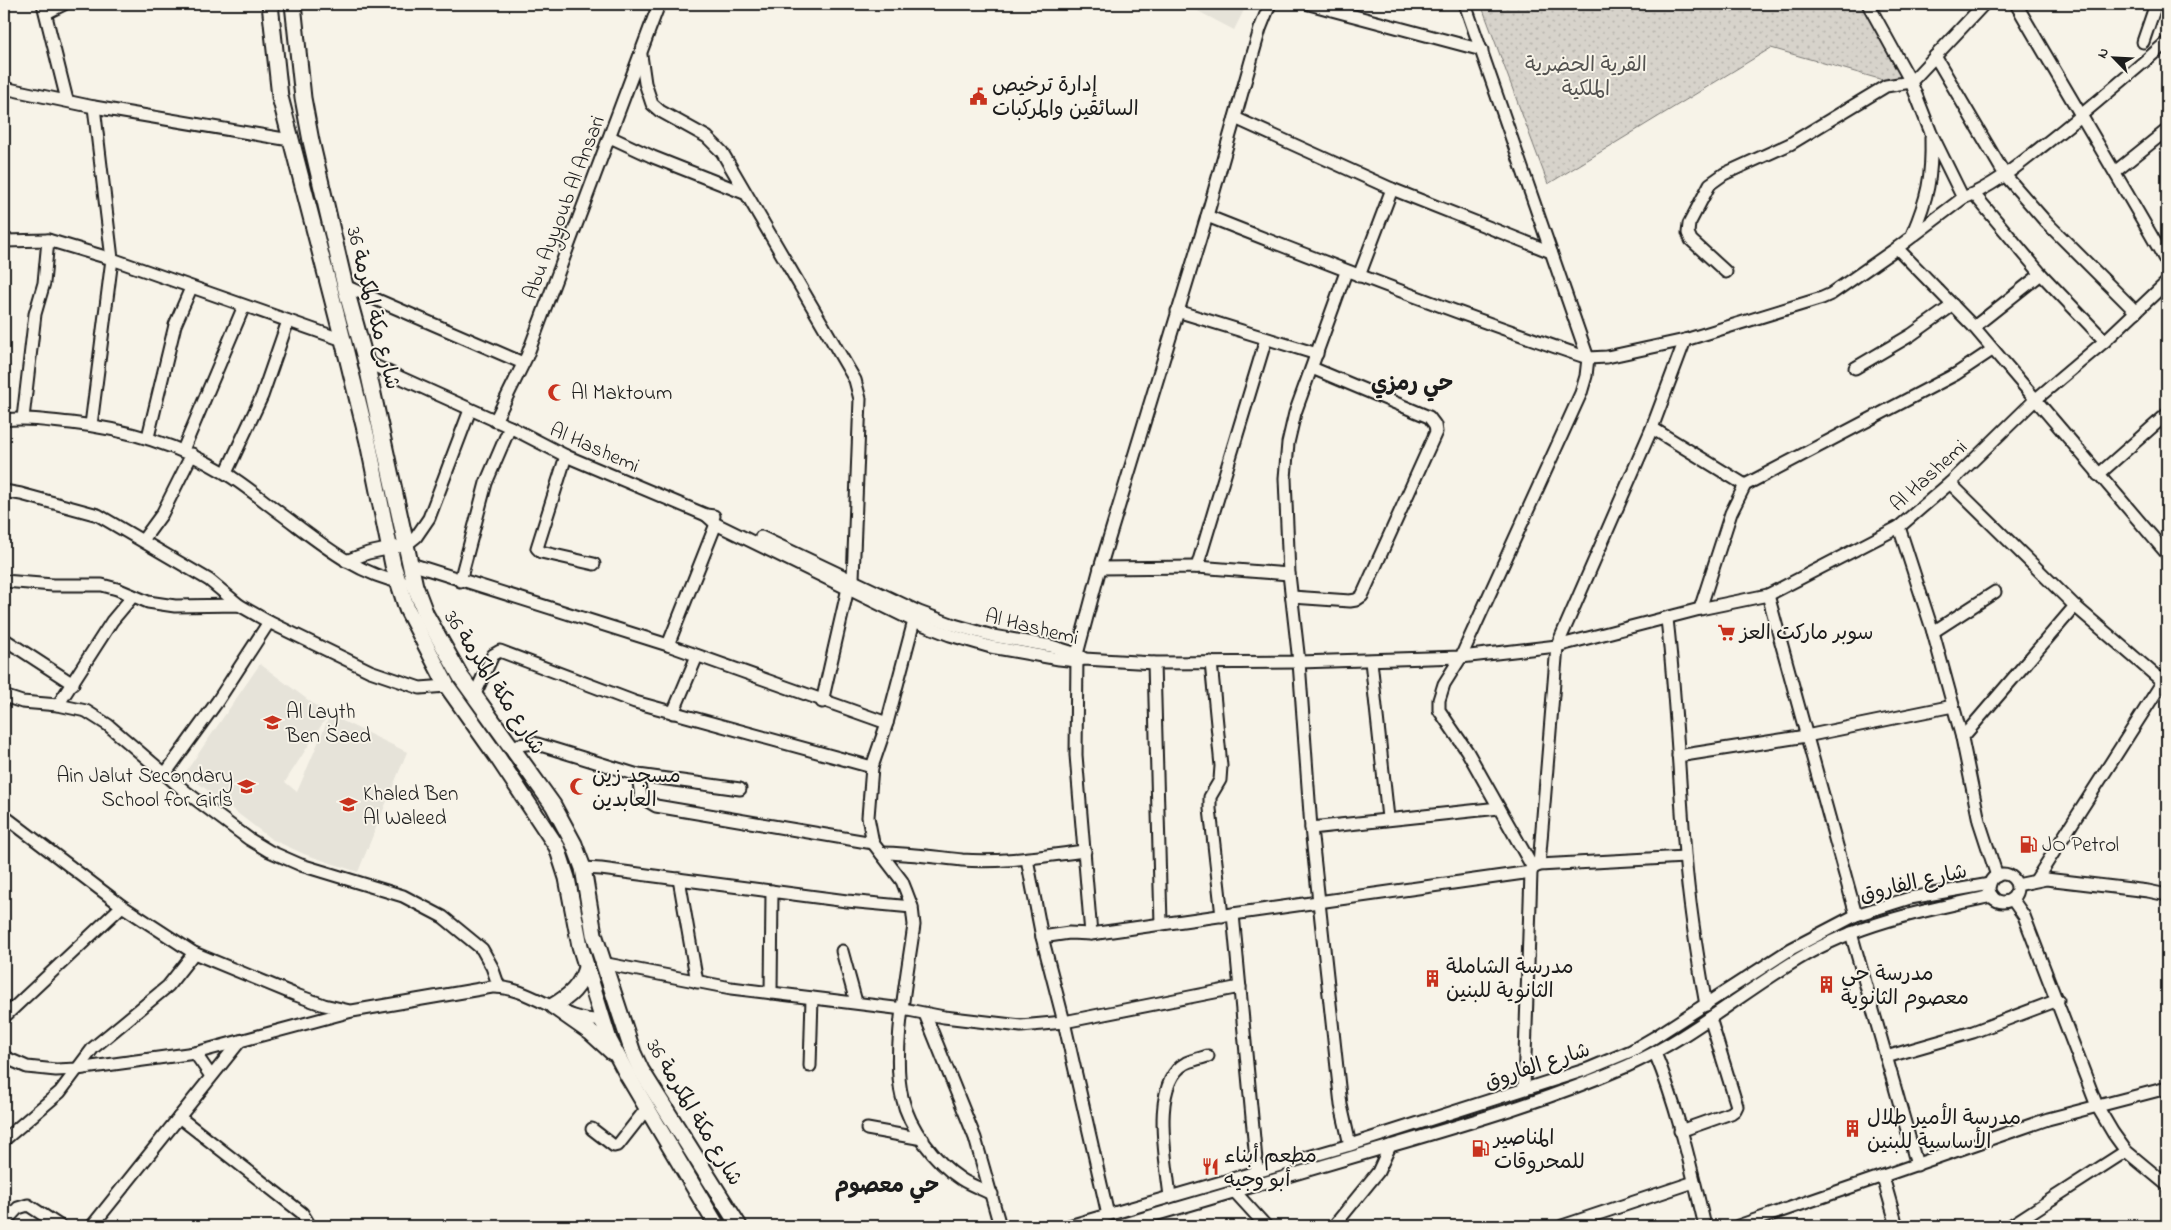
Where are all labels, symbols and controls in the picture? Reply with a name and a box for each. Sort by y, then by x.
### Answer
north arrow [2088,32,2138,82]
text: N [2092,45,2115,62]
park label: القرية الحضرية الملكية [1525,51,1647,105]
place label: إدارة ترخيص السائقين والمركبات [992,71,1139,125]
public building icon: إدارة ترخيص السائقين والمركبات [968,86,988,106]
street label: Abu Ayyoub Al Ansari [516,111,616,305]
street label: شارع مكة المكرمة 36 [337,224,407,393]
district label: حي رمزي [1371,369,1453,402]
place label: Al Maktoum [571,379,672,409]
mosque icon: Al Maktoum [547,382,567,402]
street label: Al Hashemi [545,416,644,482]
street label: Al Hashemi [1884,433,1975,520]
street label: Al Hashemi [982,602,1081,654]
street label: شارع مكة المكرمة 36 [435,605,551,761]
place label: سوبر ماركت العز [1738,619,1874,649]
supermarket icon: سوبر ماركت العز [1716,622,1736,642]
place label: Al Layth Ben Saed [285,698,371,752]
school or university icon: Al Layth Ben Saed [262,713,282,733]
place label: Ain Jalut Secondary School for Girls [56,762,233,816]
place label: مسجد زين العابدين [592,762,681,816]
school or university icon: Ain Jalut Secondary School for Girls [237,777,257,797]
mosque icon: مسجد زين العابدين [568,777,588,797]
place label: Khaled Ben Al Waleed [363,780,458,834]
school or university icon: Khaled Ben Al Waleed [339,795,359,815]
place label: JO Petrol [2042,831,2119,861]
fuel station icon: JO Petrol [2018,834,2038,854]
street label: شارع الفاروق [1857,857,1970,911]
place label: مدرسة الشاملة الثانوية للبنين [1446,953,1574,1007]
place label: مدرسة حي معصوم الثانوية [1841,960,1969,1014]
building icon: مدرسة الشاملة الثانوية للبنين [1422,968,1442,988]
building icon: مدرسة حي معصوم الثانوية [1817,975,1837,995]
street label: شارع مكة المكرمة 36 [638,1034,749,1192]
street label: شارع الفاروق [1481,1036,1594,1098]
place label: مدرسة الأمير طلال الأساسية للبنين [1867,1103,2021,1158]
building icon: مدرسة الأمير طلال الأساسية للبنين [1843,1119,1863,1139]
place label: المناصير للمحروقات [1492,1124,1585,1178]
fuel station icon: المناصير للمحروقات [1470,1139,1490,1159]
place label: مطعم أبناء أبو وجيه [1224,1142,1317,1196]
restaurant icon: مطعم أبناء أبو وجيه [1200,1157,1220,1177]
district label: حي معصوم [835,1171,939,1204]

